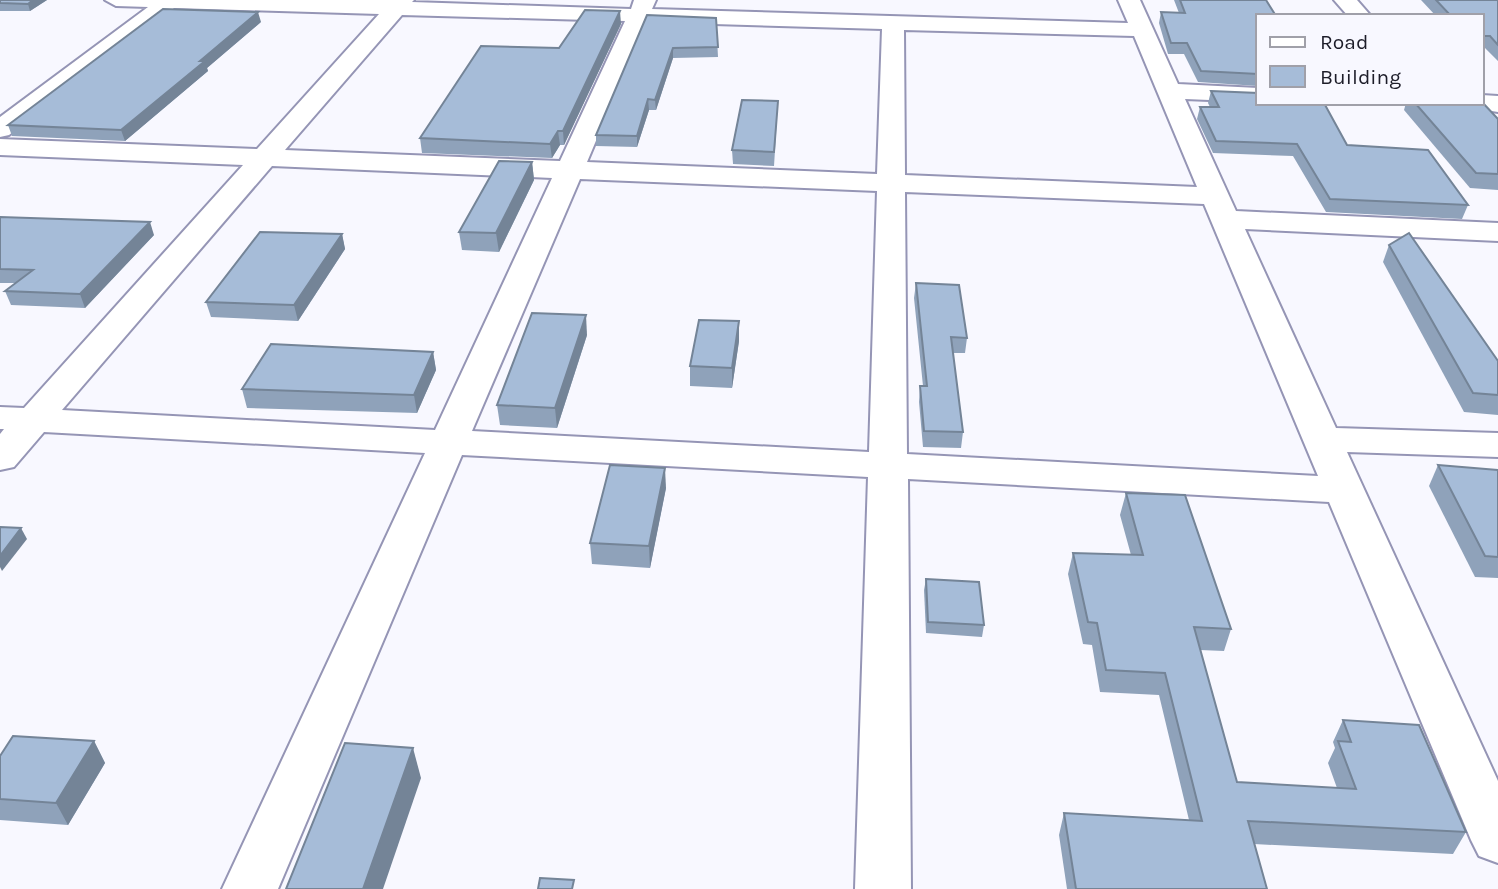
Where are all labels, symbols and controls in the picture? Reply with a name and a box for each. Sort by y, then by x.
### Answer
legend [1256,14,1484,105]
text: Road [1320,30,1368,54]
text: Building [1320,65,1401,89]

